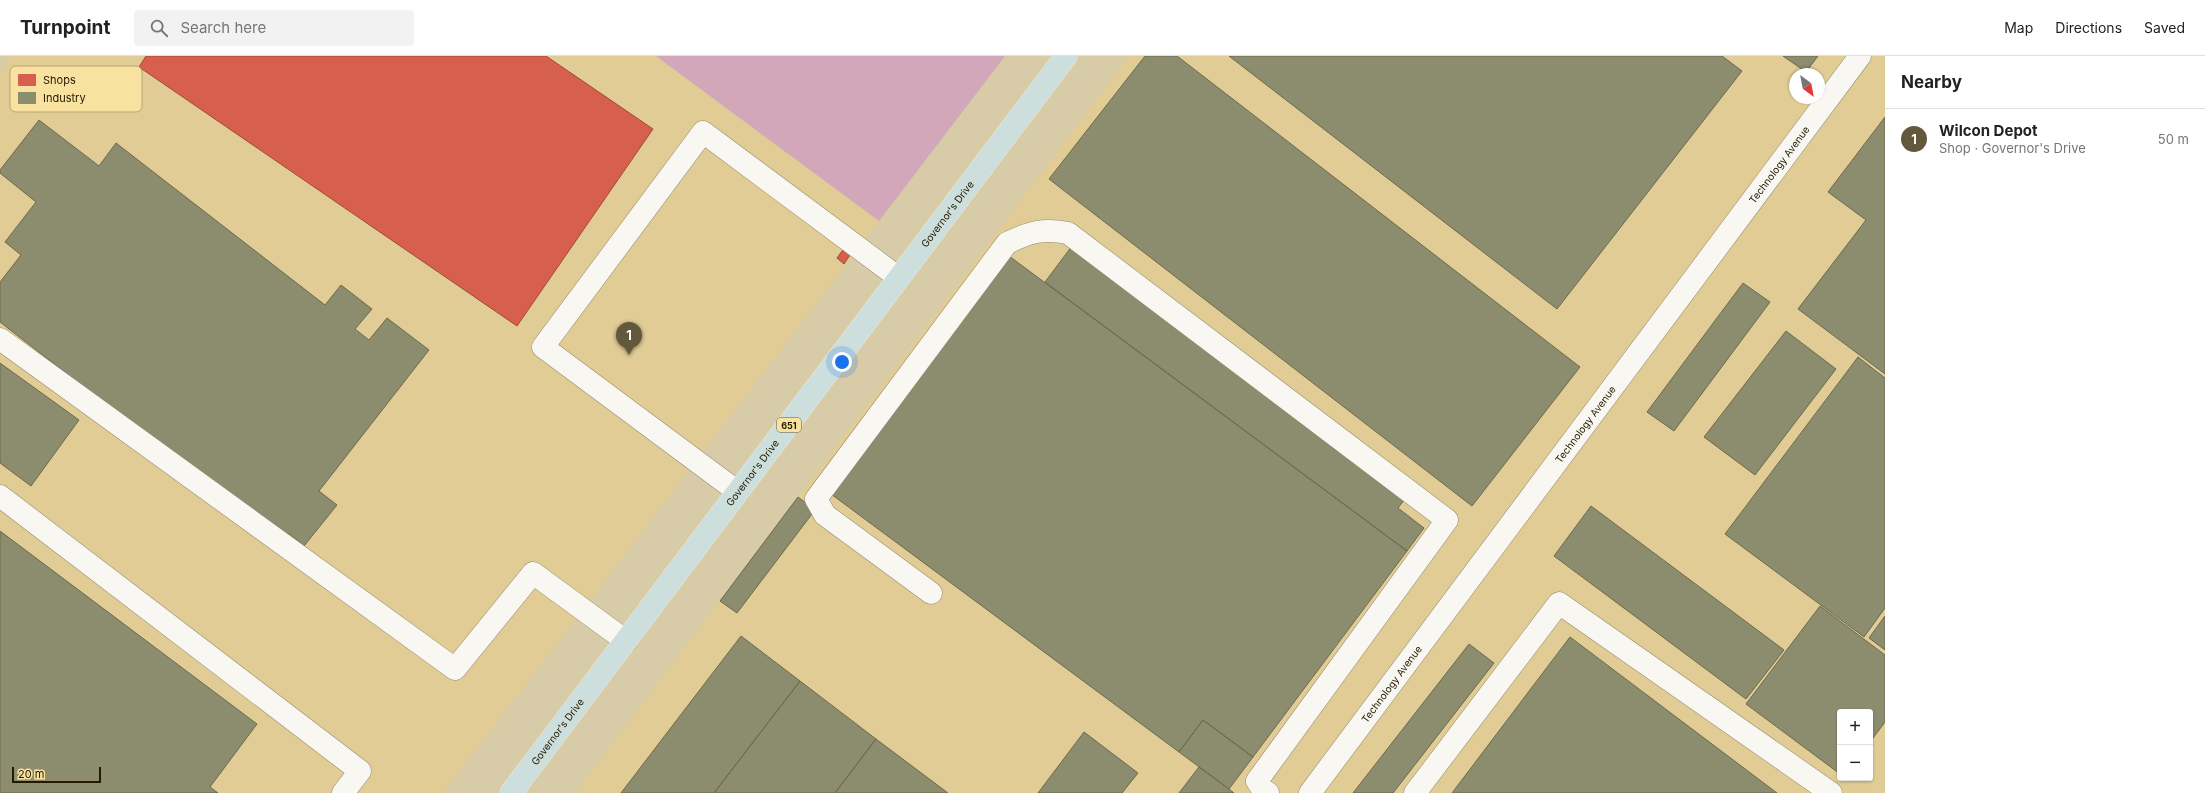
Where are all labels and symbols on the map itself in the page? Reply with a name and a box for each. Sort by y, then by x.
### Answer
legend [10,66,142,112]
north arrow [1789,68,1825,104]
text: Shops [43,73,76,87]
text: Industry [43,91,86,105]
street label: Technology Avenue [1746,124,1812,206]
street label: Governor's Drive [918,178,976,249]
pin: 1 [616,322,642,355]
your location [832,352,852,372]
street label: Technology Avenue [1552,383,1618,465]
road number: 651 [777,418,801,432]
street label: Governor's Drive [723,437,781,508]
street label: Technology Avenue [1359,643,1424,725]
street label: Governor's Drive [528,696,586,767]
scale bar [12,765,101,784]

